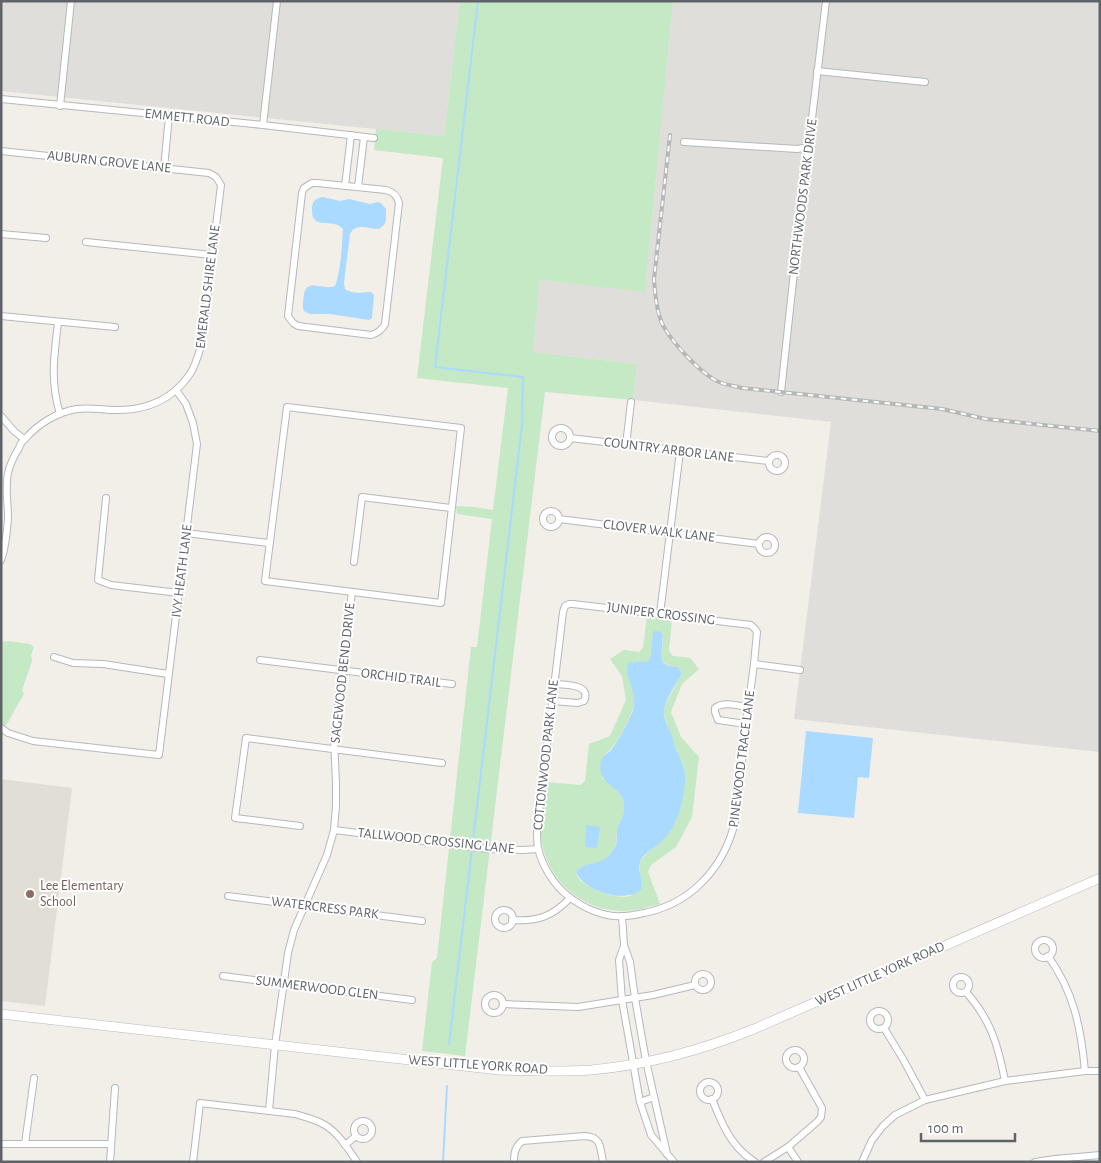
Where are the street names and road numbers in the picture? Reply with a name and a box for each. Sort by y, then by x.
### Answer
street label: EMMETT ROAD [144,107,230,129]
street label: NORTHWOODS PARK DRIVE [786,118,820,276]
street label: AUBURN GROVE LANE [46,149,172,175]
street label: EMERALD SHIRE LANE [193,224,223,350]
street label: COUNTRY ARBOR LANE [603,435,735,465]
street label: CLOVER WALK LANE [602,517,716,545]
street label: IVY HEATH LANE [169,523,195,618]
street label: JUNIPER CROSSING [606,600,716,628]
street label: SAGEWOOD BEND DRIVE [329,602,357,744]
street label: ORCHID TRAIL [360,666,442,690]
street label: COTTONWOOD PARK LANE [531,679,561,831]
street label: PINEWOOD TRACE LANE [727,689,757,828]
street label: TALLWOOD CROSSING LANE [357,826,515,856]
street label: WATERCRESS PARK [270,894,380,922]
street label: WEST LITTLE YORK ROAD [813,939,947,1009]
street label: SUMMERWOOD GLEN [255,974,379,1002]
street label: WEST LITTLE YORK ROAD [408,1053,548,1077]

